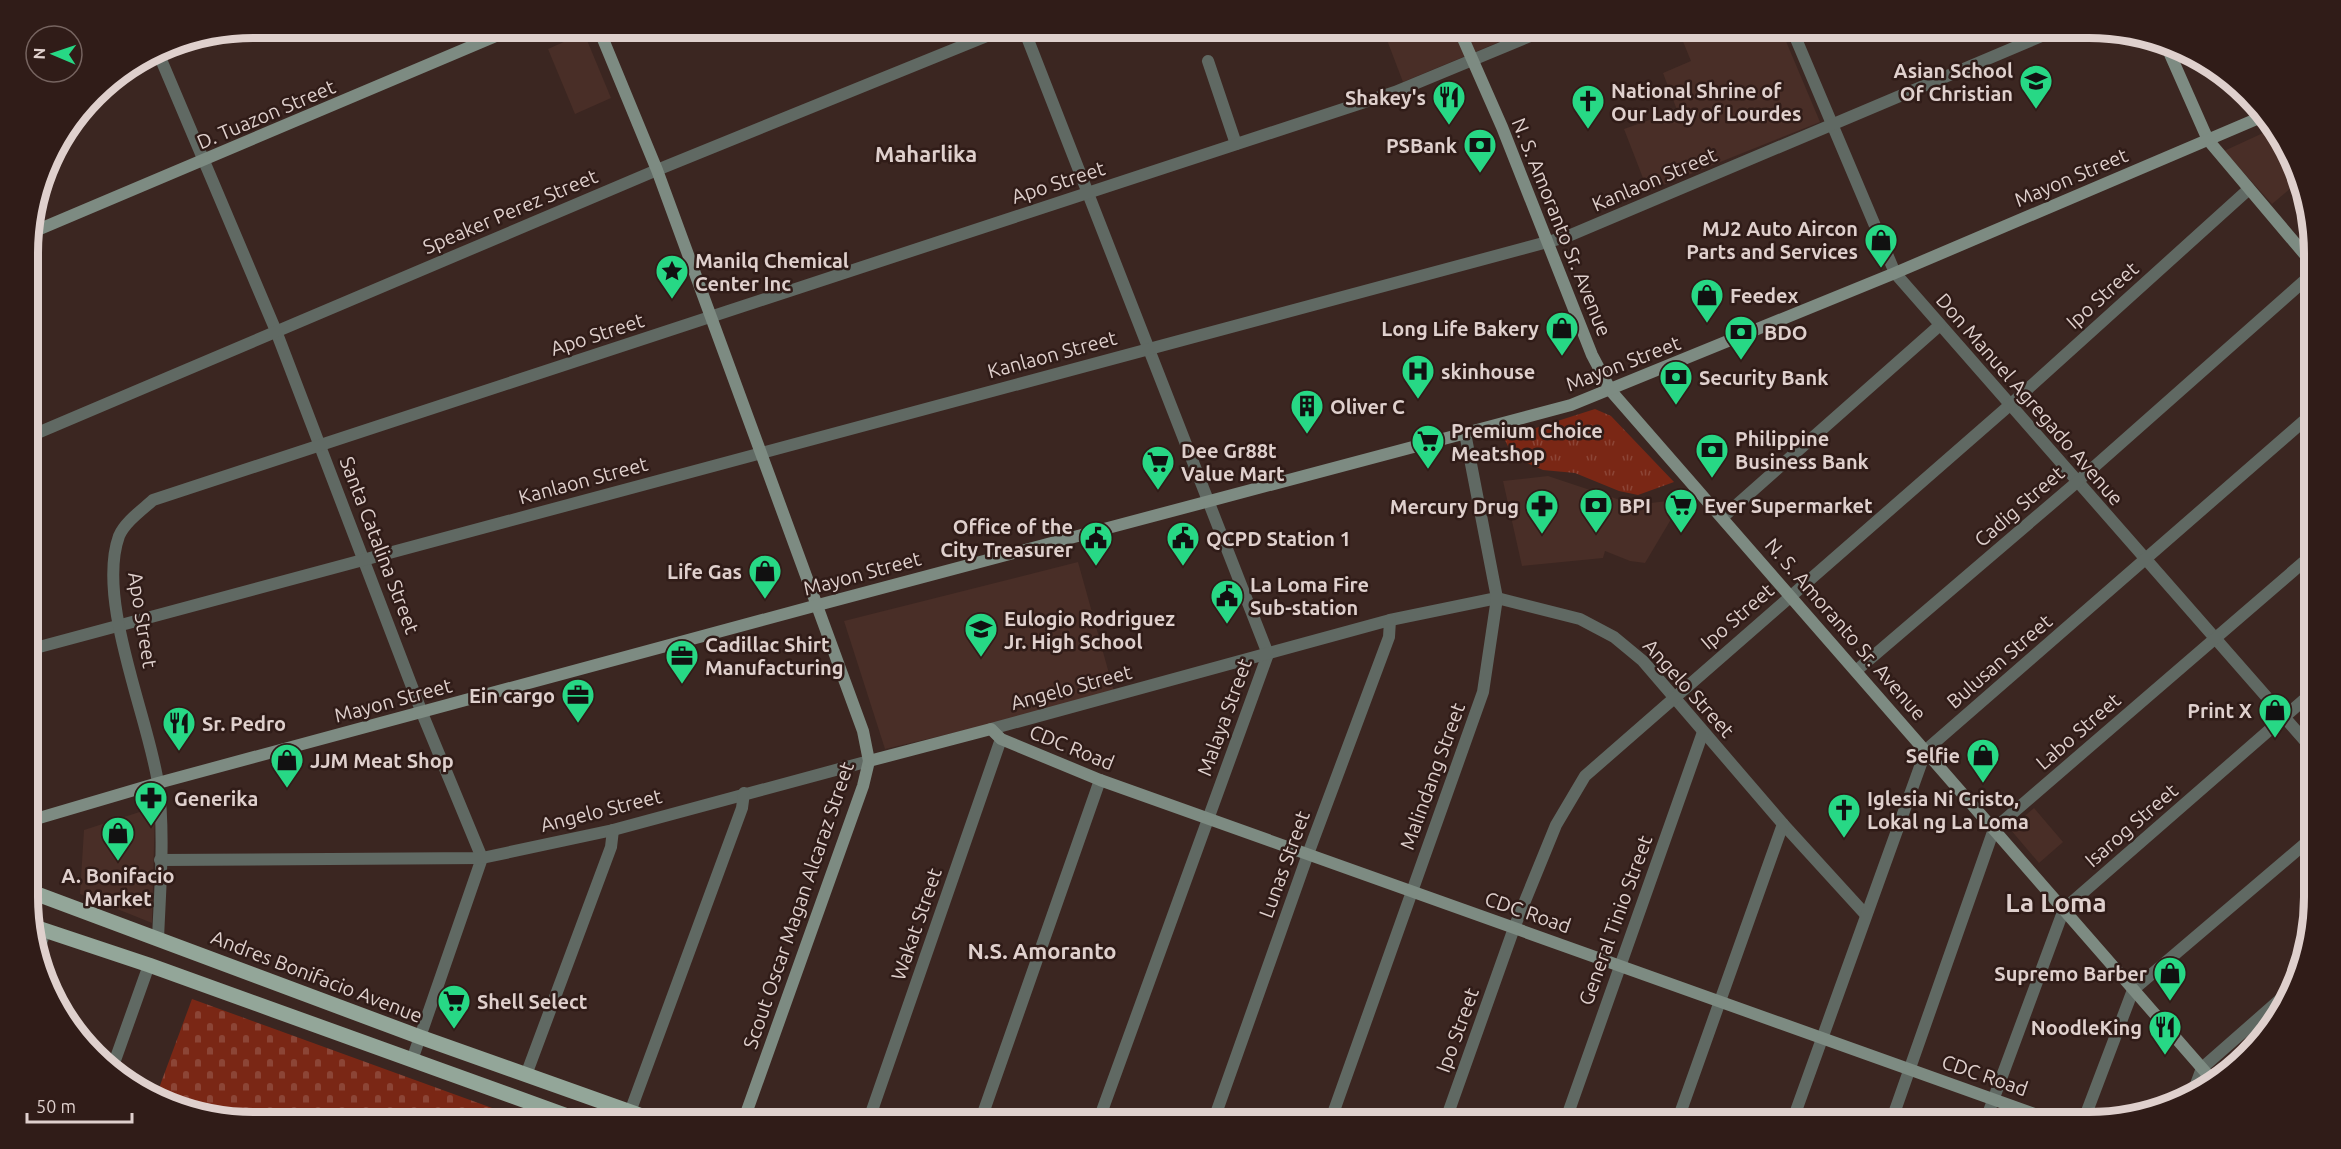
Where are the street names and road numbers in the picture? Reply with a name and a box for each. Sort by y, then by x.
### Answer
street label: D. Tuazon Street [193,74,339,153]
street label: N. S. Amoranto Sr. Avenue [1508,114,1616,340]
street label: Kanlaon Street [1588,142,1720,216]
street label: Mayon Street [2011,143,2131,211]
street label: Apo Street [1008,156,1108,208]
street label: Speaker Perez Street [419,164,601,258]
street label: Ipo Street [2061,257,2143,333]
street label: Don Manuel Agregado Avenue [1932,288,2128,510]
street label: Apo Street [547,308,647,360]
street label: Kanlaon Street [985,326,1119,382]
street label: Mayon Street [1562,331,1684,395]
street label: Kanlaon Street [516,452,650,508]
street label: Santa Catalina Street [336,453,424,637]
street label: Cadig Street [1970,461,2069,551]
street label: N. S. Amoranto Sr. Avenue [1761,533,1931,725]
street label: Mayon Street [801,546,923,600]
street label: Apo Street [124,570,162,670]
street label: Ipo Street [1696,578,1778,654]
street label: Bulusan Street [1942,609,2056,713]
street label: Angelo Street [1639,634,1739,742]
street label: Malaya Street [1192,655,1256,779]
street label: Angelo Street [1008,660,1134,714]
street label: Mayon Street [332,673,454,727]
street label: Labo Street [2031,688,2125,774]
street label: Malindang Street [1395,699,1469,853]
street label: CDC Road [1026,720,1118,774]
street label: Scout Oscar Magan Alcaraz Street [738,758,858,1051]
street label: Isarog Street [2080,778,2182,871]
street label: Angelo Street [538,784,664,836]
street label: Lunas Street [1254,807,1314,921]
street label: General Tinio Street [1574,832,1657,1008]
street label: Wakat Street [886,865,946,983]
street label: CDC Road [1482,887,1574,937]
street label: Andres Bonifacio Avenue [208,925,426,1027]
street label: Ipo Street [1431,984,1483,1076]
street label: CDC Road [1939,1050,2031,1100]

